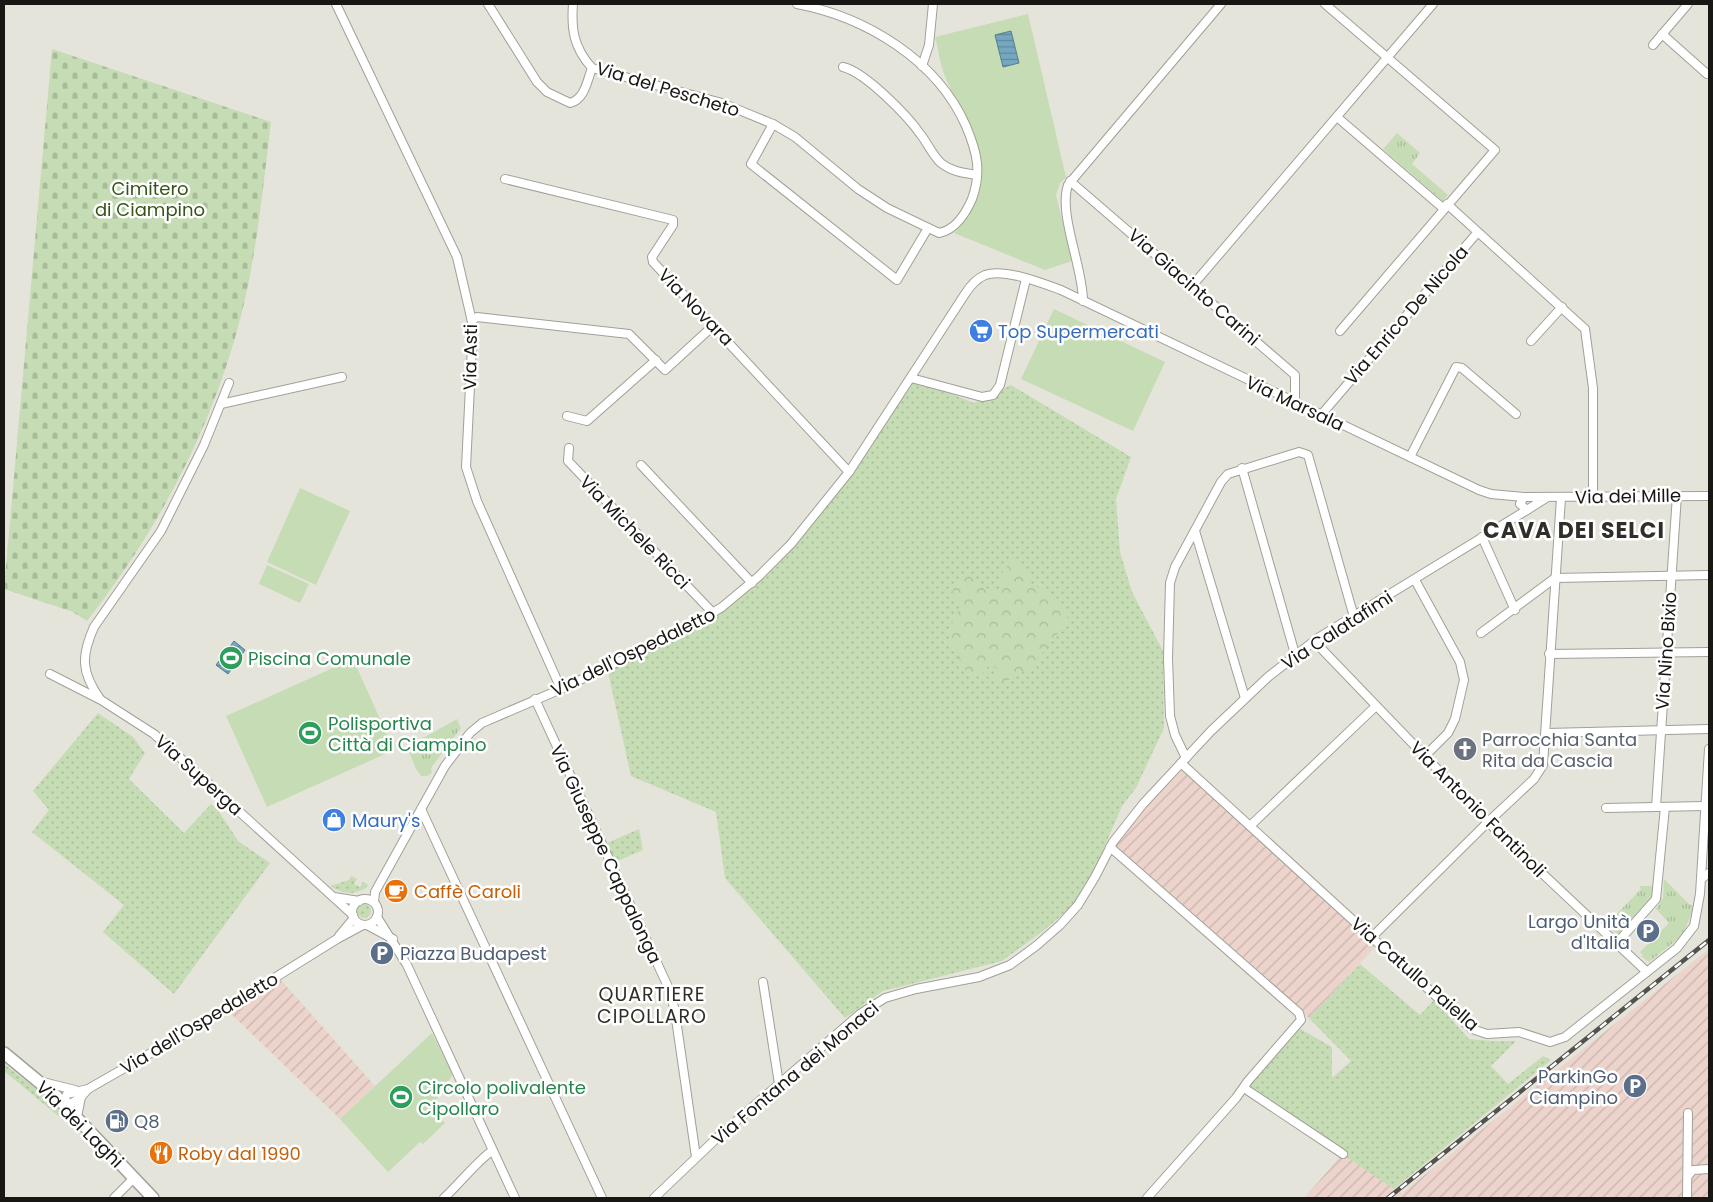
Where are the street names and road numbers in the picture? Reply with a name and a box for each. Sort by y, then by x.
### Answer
street label: Via del Pescheto [593,55,743,123]
street label: Via Giacinto Carini [1123,223,1265,351]
street label: Via Enrico De Nicola [1338,240,1474,390]
street label: Via Novara [653,263,739,351]
street label: Via Asti [457,324,483,390]
street label: Via Marsala [1242,369,1348,437]
street label: Via Michele Ricci [574,470,696,594]
street label: Via dei Mille [1575,483,1681,509]
street label: Via Calatafimi [1276,585,1398,675]
street label: Via Nino Bixio [1649,591,1683,711]
street label: Via dell'Ospedaletto [547,601,719,703]
street label: Via Superga [150,729,248,821]
street label: Via Antonio Fantinoli [1404,735,1552,883]
street label: Via Giuseppe Cappalonga [544,741,668,967]
street label: Via Catullo Paiella [1346,911,1484,1037]
street label: Via dell'Ospedaletto [115,966,283,1080]
street label: Via Fontana dei Monaci [706,995,884,1151]
street label: Via dei Laghi [31,1075,129,1173]

